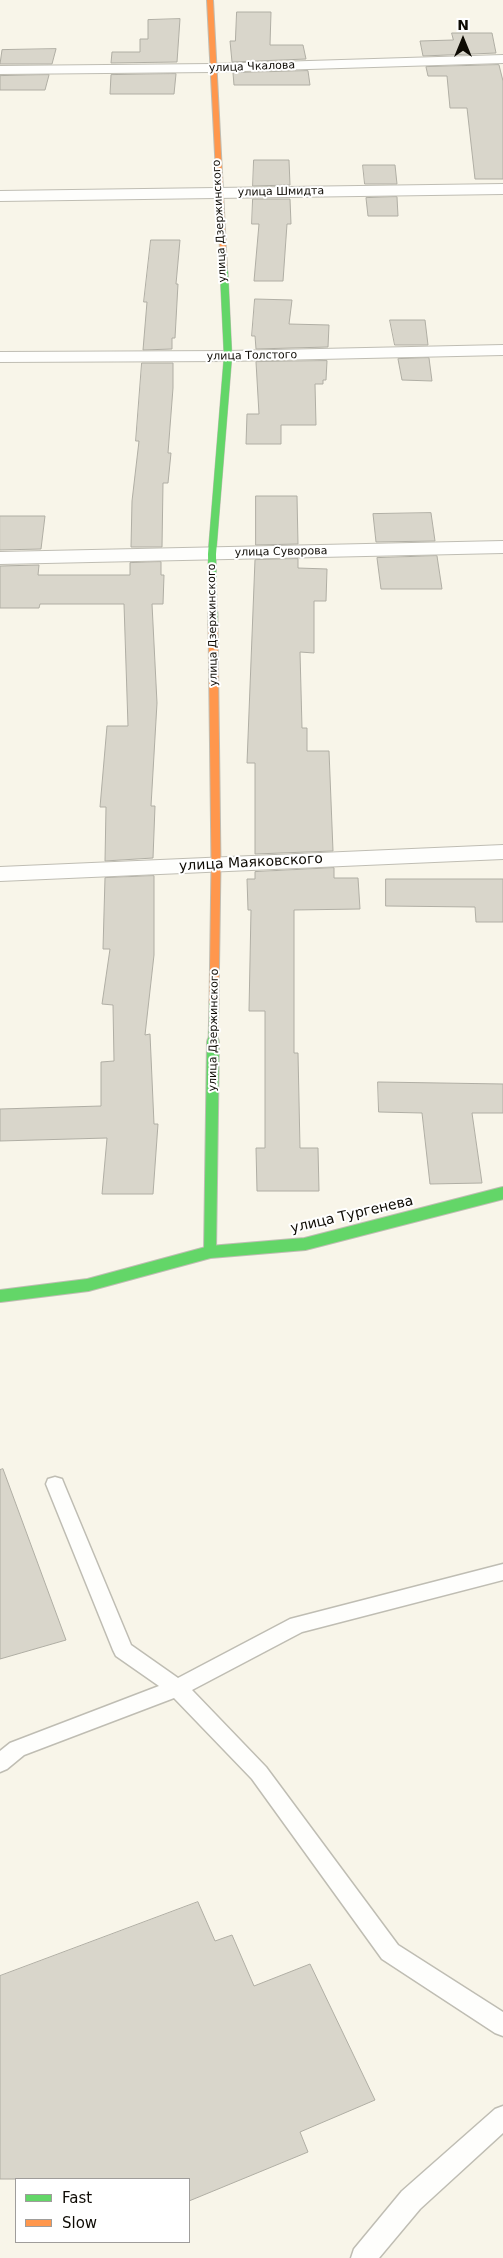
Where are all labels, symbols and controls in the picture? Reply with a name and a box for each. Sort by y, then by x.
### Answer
north arrow [438,15,488,65]
text: N [457,17,469,33]
street label: улица Чкалова [209,59,295,75]
street label: улица Дзержинского [210,159,230,283]
street label: улица Шмидта [238,185,324,199]
street label: улица Толстого [207,349,297,363]
street label: улица Суворова [235,545,327,559]
street label: улица Дзержинского [205,563,221,687]
street label: улица Маяковского [179,851,323,875]
street label: улица Дзержинского [206,968,222,1092]
street label: улица Тургенева [289,1193,415,1237]
legend [15,2178,190,2243]
text: Fast [62,2189,92,2207]
text: Slow [62,2214,97,2232]

